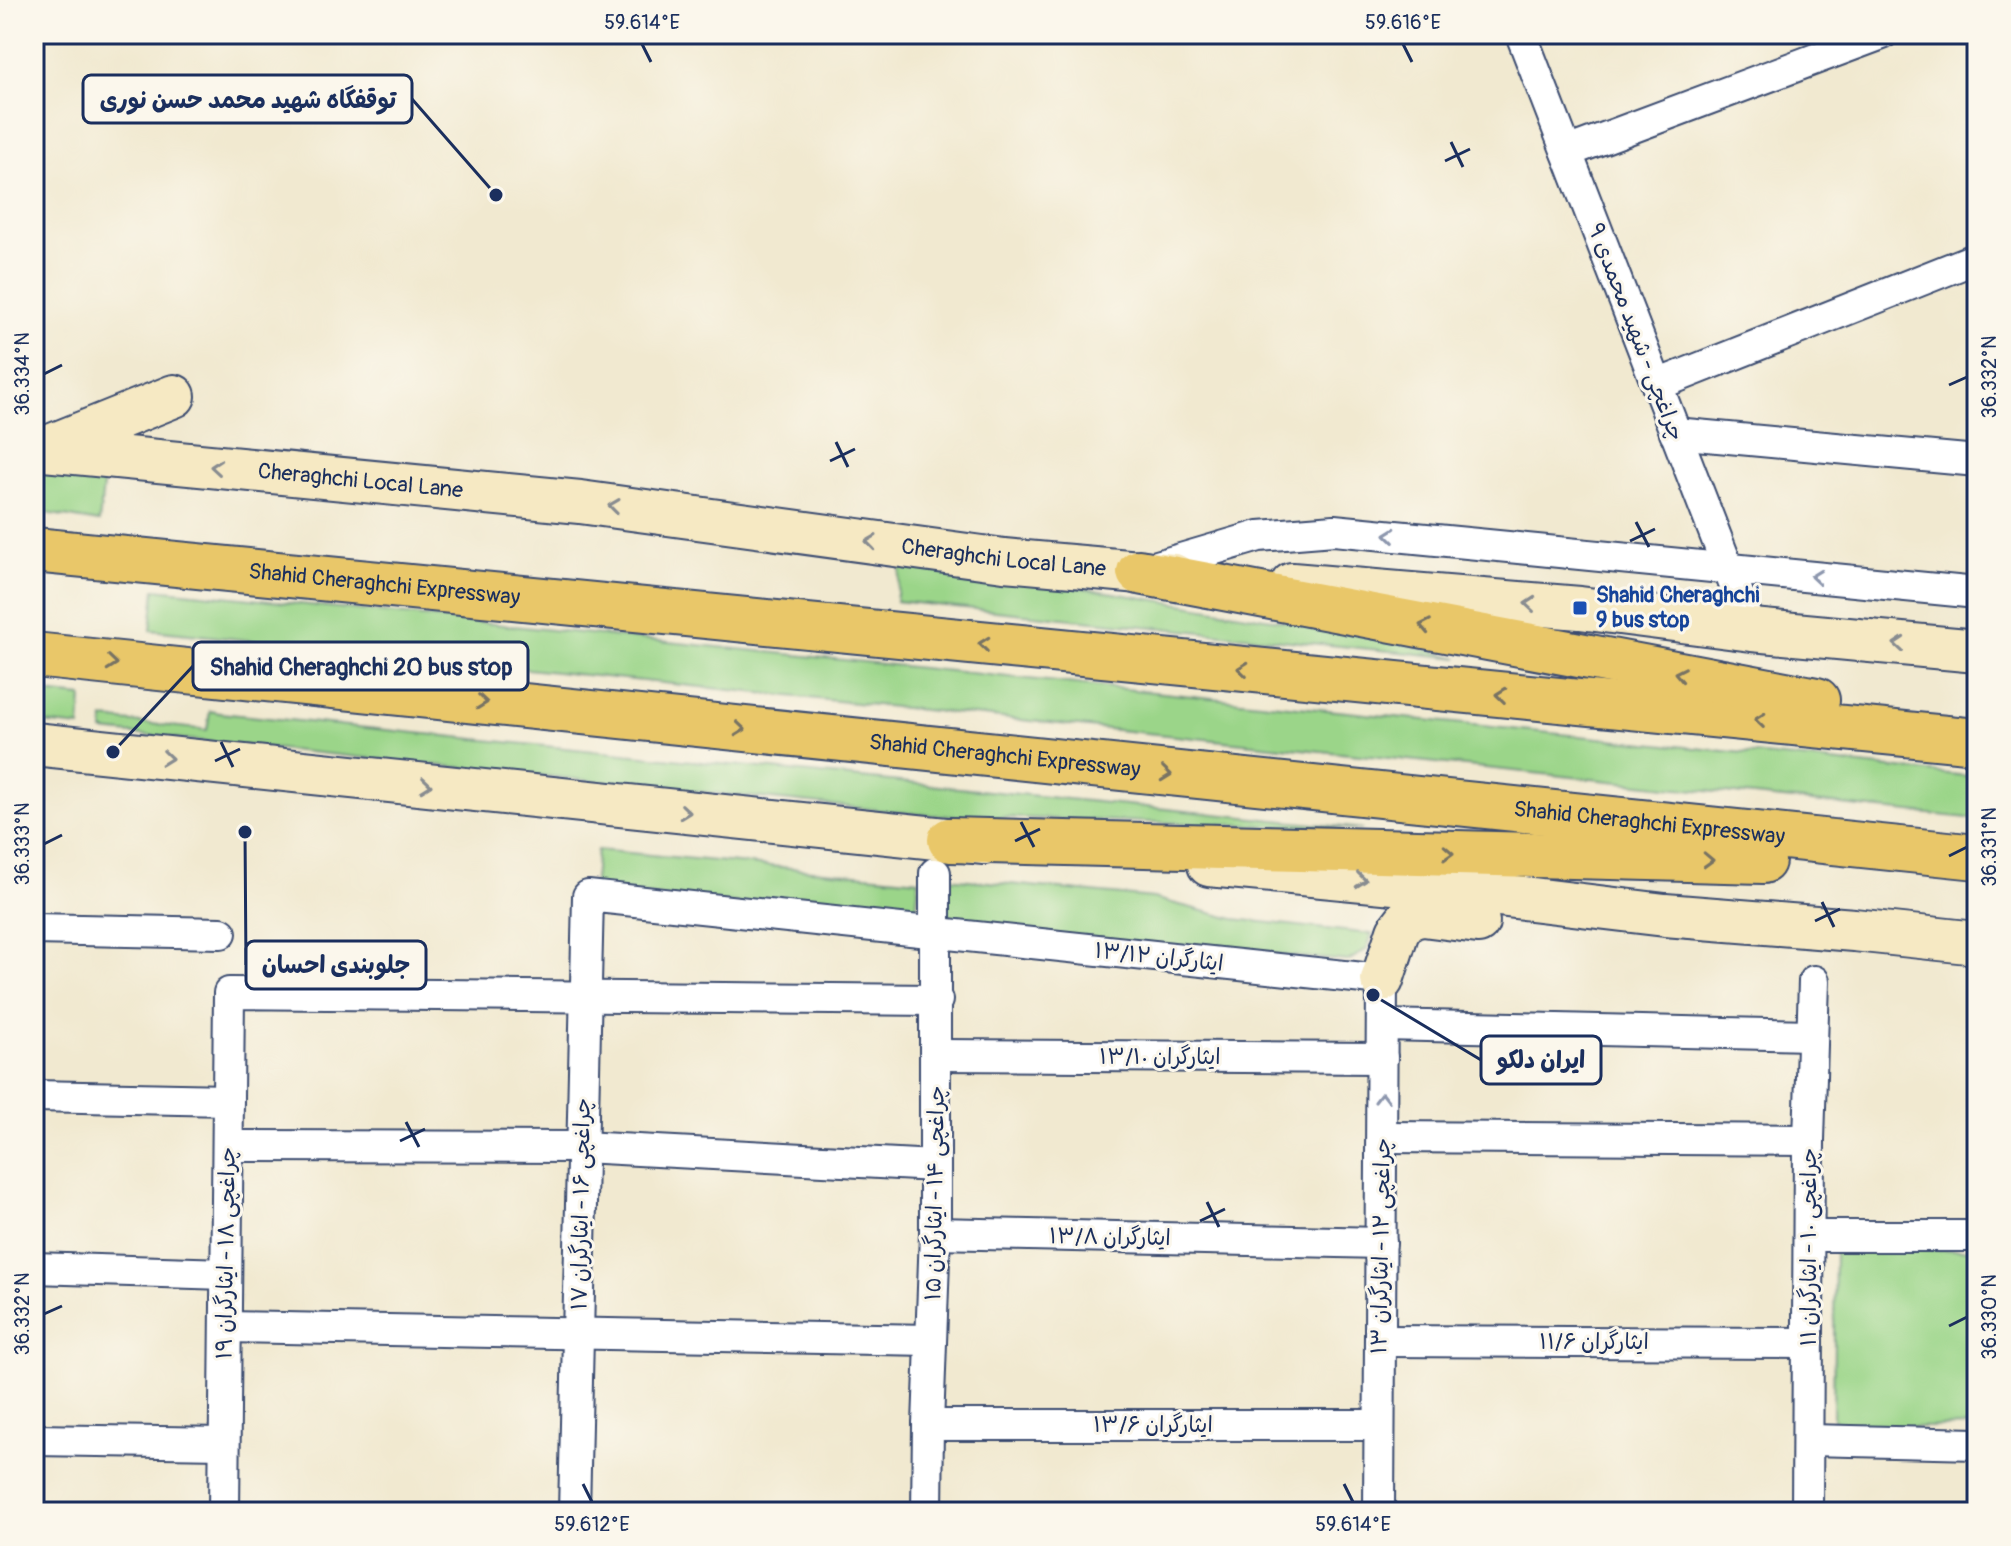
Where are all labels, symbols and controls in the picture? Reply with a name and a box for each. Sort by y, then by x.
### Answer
text: 59.614°E [604,10,680,35]
text: 59.616°E [1365,10,1441,35]
callout: توقفگاه شهید محمد حسن نوری [83,75,412,123]
text: توقفگاه شهید محمد حسن نوری [100,85,397,115]
street label: ۹ چراغچی - شهید محمدی [1582,219,1690,445]
text: 36.334°N [10,332,35,416]
text: 36.332°N [1977,336,2002,418]
street label: Cheraghchi Local Lane [257,457,464,505]
one-way arrow [209,459,222,476]
one-way arrow [607,498,620,515]
one-way arrow [1383,527,1396,544]
street label: Cheraghchi Local Lane [900,532,1107,583]
one-way arrow [864,534,878,551]
street label: Shahid Cheraghchi Expressway [247,557,521,612]
one-way arrow [1809,569,1822,586]
place label: Shahid Cheraghchi 9 bus stop [1596,581,1760,634]
one-way arrow [1523,595,1536,612]
marker: Shahid Cheraghchi 9 bus stop [1571,599,1589,617]
one-way arrow [1418,618,1432,635]
one-way arrow [977,636,990,653]
one-way arrow [1892,636,1905,653]
callout: Shahid Cheraghchi 20 bus stop [193,642,528,690]
text: Shahid Cheraghchi 20 bus stop [209,653,513,682]
one-way arrow [105,655,118,672]
one-way arrow [1236,661,1249,678]
one-way arrow [1673,667,1687,684]
one-way arrow [1494,686,1507,703]
one-way arrow [475,693,488,710]
one-way arrow [1753,712,1766,729]
one-way arrow [734,721,747,738]
street label: Shahid Cheraghchi Expressway [868,728,1142,784]
one-way arrow [161,749,174,766]
one-way arrow [1160,765,1173,782]
one-way arrow [420,776,433,793]
street label: Shahid Cheraghchi Expressway [1512,795,1786,851]
text: 36.333°N [10,803,35,885]
one-way arrow [678,803,691,820]
text: 36.331°N [1977,807,2002,887]
one-way arrow [1442,844,1455,862]
one-way arrow [1702,851,1715,869]
one-way arrow [1355,871,1368,888]
street label: ایثارگران ۱۳/۱۲ [1093,936,1225,978]
callout: جلوبندی احسان [246,941,426,989]
text: جلوبندی احسان [262,951,410,981]
callout: ایران دلکو [1481,1036,1601,1084]
street label: ایثارگران ۱۳/۱۰ [1099,1043,1221,1071]
text: ایران دلکو [1495,1046,1585,1076]
street label: چراغچی ۱۴ - ایثارگران ۱۵ [919,1085,951,1301]
one-way arrow [1373,1091,1391,1104]
street label: چراغچی ۱۶ - ایثارگران ۱۷ [565,1098,597,1310]
street label: چراغچی ۱۲ - ایثارگران ۱۳ [1365,1138,1397,1354]
street label: چراغچی ۱۸ - ایثارگران ۱۹ [210,1146,242,1360]
street label: چراغچی ۱۰ - ایثارگران ۱۱ [1795,1148,1823,1346]
street label: ایثارگران ۱۳/۸ [1049,1222,1171,1252]
text: 36.332°N [10,1273,35,1355]
text: 36.330°N [1977,1274,2002,1360]
street label: ایثارگران ۱۱/۶ [1539,1328,1649,1356]
street label: ایثارگران ۱۳/۶ [1093,1411,1213,1439]
text: 59.612°E [554,1512,630,1537]
text: 59.614°E [1315,1512,1391,1537]

